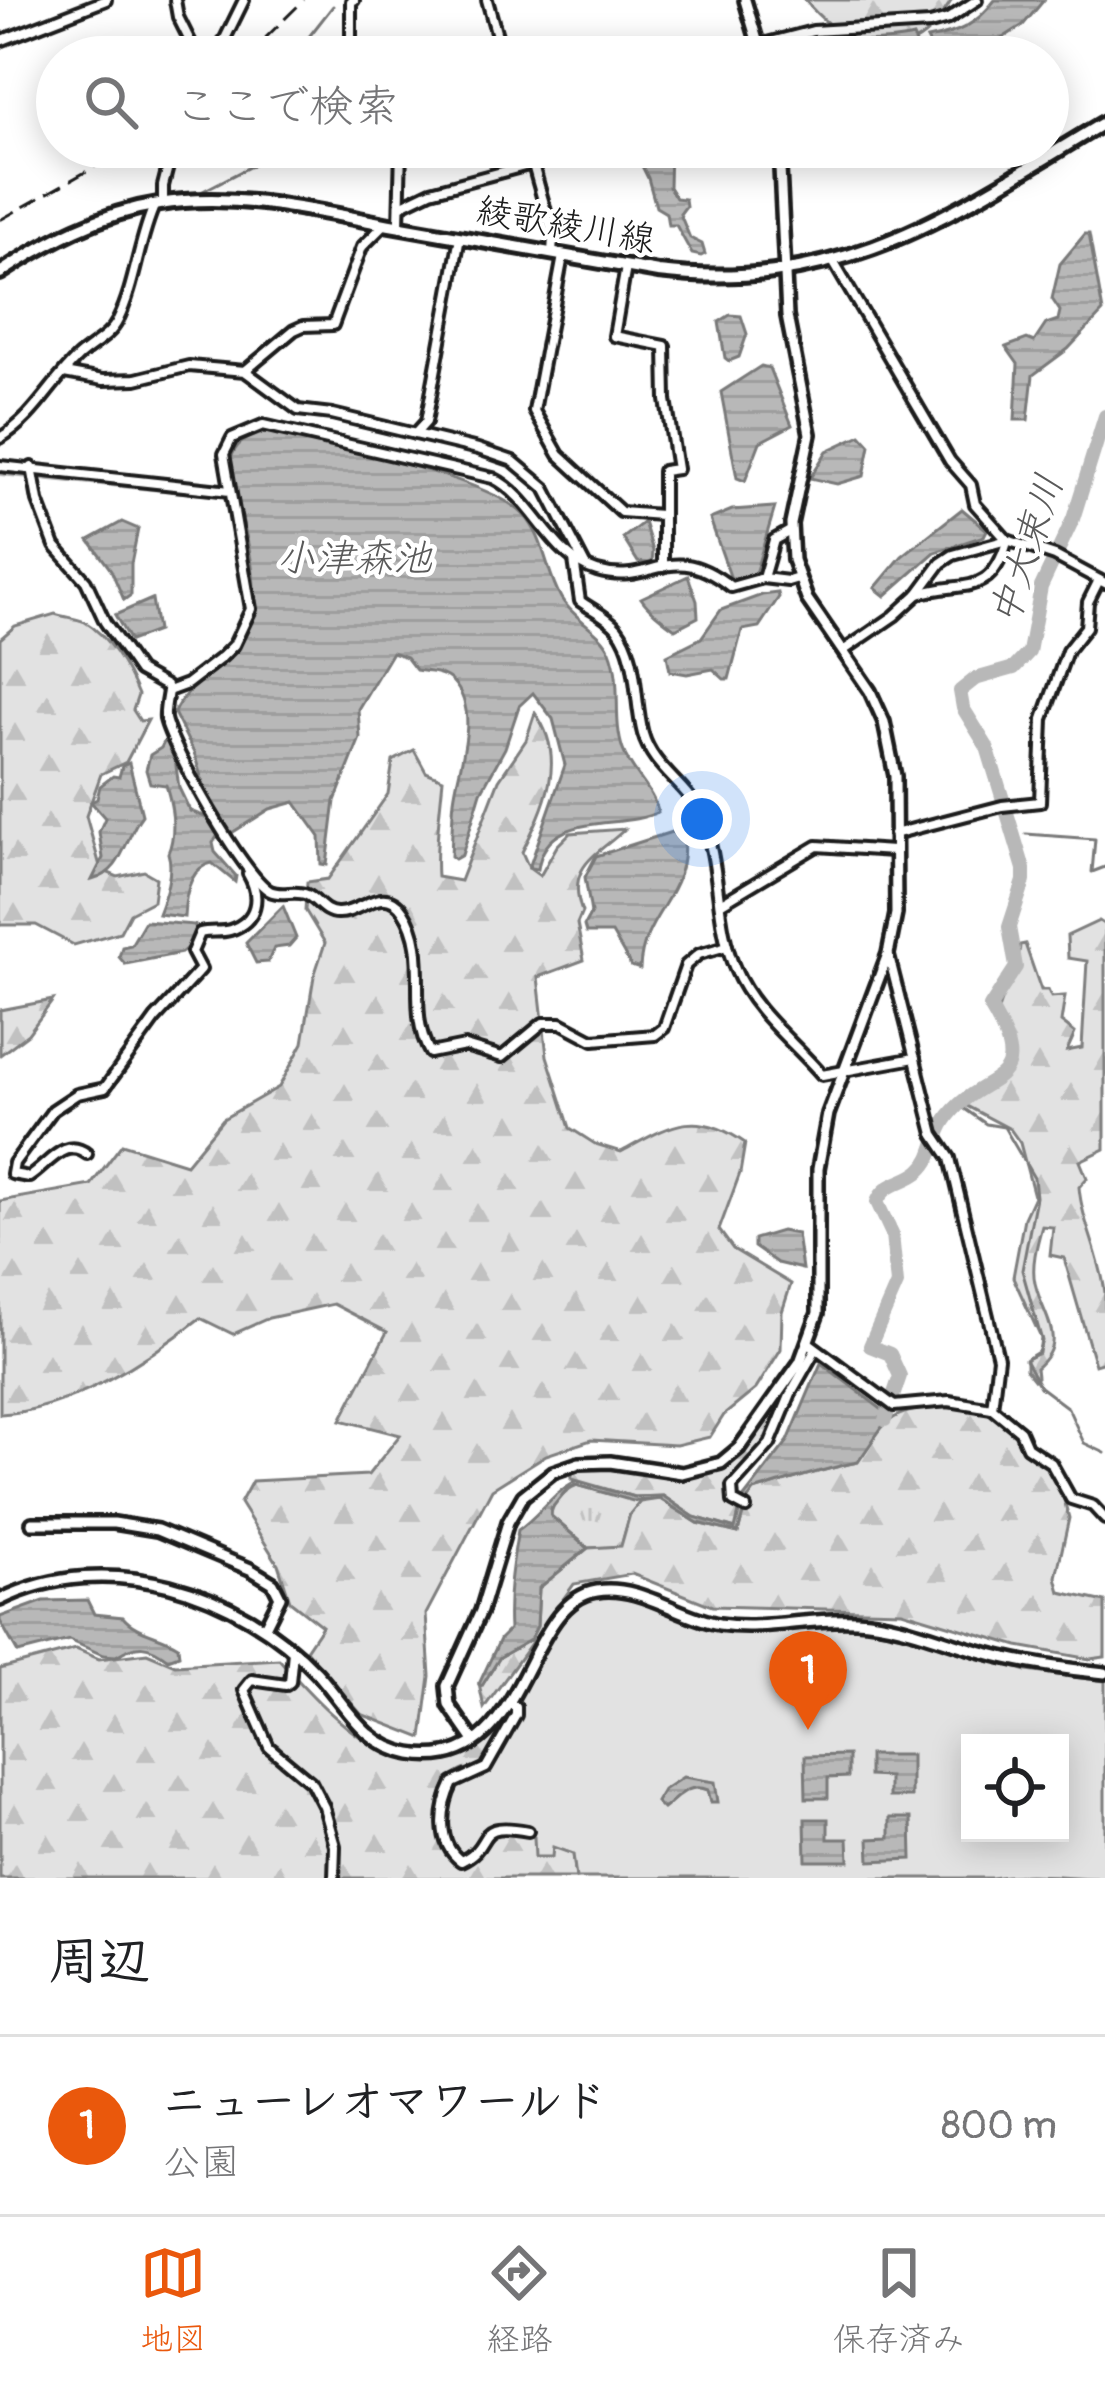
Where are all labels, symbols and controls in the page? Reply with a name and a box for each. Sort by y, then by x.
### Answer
search box [36,36,1069,168]
icon: search [78,69,144,135]
text: ここで検索 [174,79,399,135]
street label: 綾歌綾川線 [473,187,659,263]
water label: 中大束川 [980,468,1074,632]
water label: 小津森池 [276,534,433,583]
your location [672,789,732,849]
pin: 1 [769,1631,847,1730]
map controls [961,1734,1069,1842]
button: locate [961,1734,1069,1842]
text: 周辺 [48,1930,150,1994]
text: ニューレオマワールド [162,2074,608,2130]
text: 1 [79,2101,95,2150]
text: 800 m [941,2101,1057,2150]
text: 公園 [162,2138,240,2187]
tab: 地図 [140,2240,206,2360]
tab: 経路 [486,2240,552,2360]
tab: 保存済み [833,2240,965,2360]

